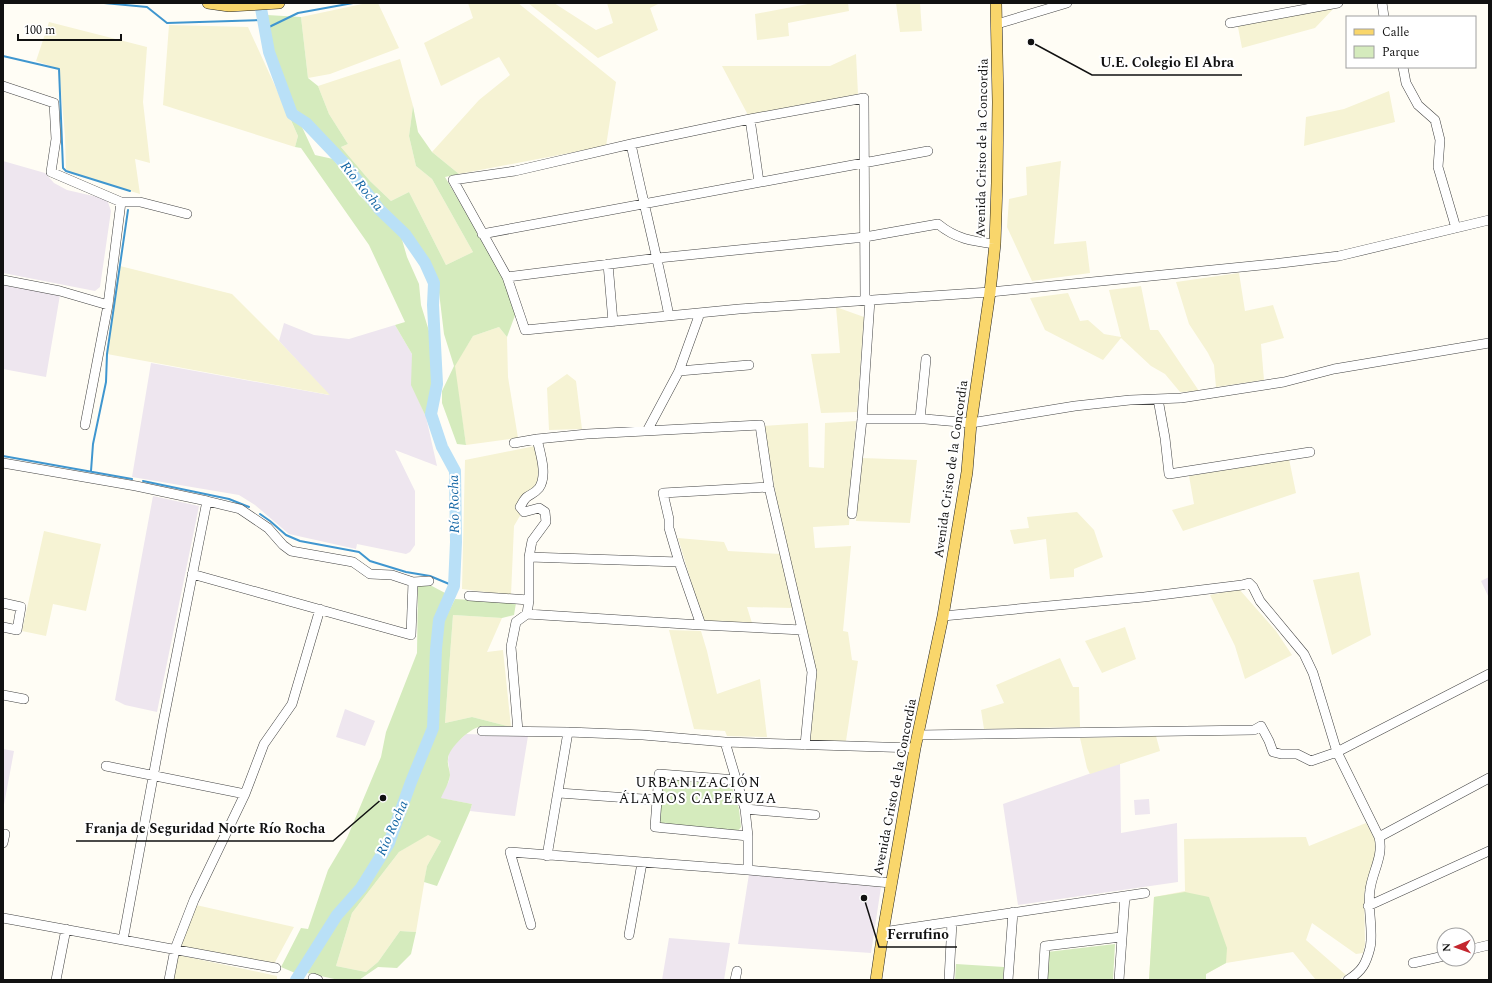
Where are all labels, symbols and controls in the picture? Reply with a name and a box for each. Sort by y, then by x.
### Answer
scale bar [18,16,121,42]
legend [1346,16,1476,68]
text: 100 m [24,21,55,40]
text: Calle [1382,23,1410,42]
text: Parque [1382,43,1419,62]
callout: U.E. Colegio El Abra [1092,49,1242,75]
text: U.E. Colegio El Abra [1100,52,1235,73]
street label: Avenida Cristo de la Concordia [970,57,994,238]
water label: Río Rocha [335,157,389,215]
street label: Avenida Cristo de la Concordia [929,378,973,559]
water label: Río Rocha [443,474,465,534]
street label: Avenida Cristo de la Concordia [868,696,922,877]
district label: URBANIZACIÓN ÁLAMOS CAPERUZA [619,772,777,809]
water label: Río Rocha [370,797,414,859]
callout: Franja de Seguridad Norte Río Rocha [76,815,333,841]
text: Franja de Seguridad Norte Río Rocha [85,818,326,839]
callout: Ferrufino [879,921,957,947]
text: Ferrufino [887,924,949,945]
north arrow [1436,927,1476,967]
text: N [1438,943,1455,952]

